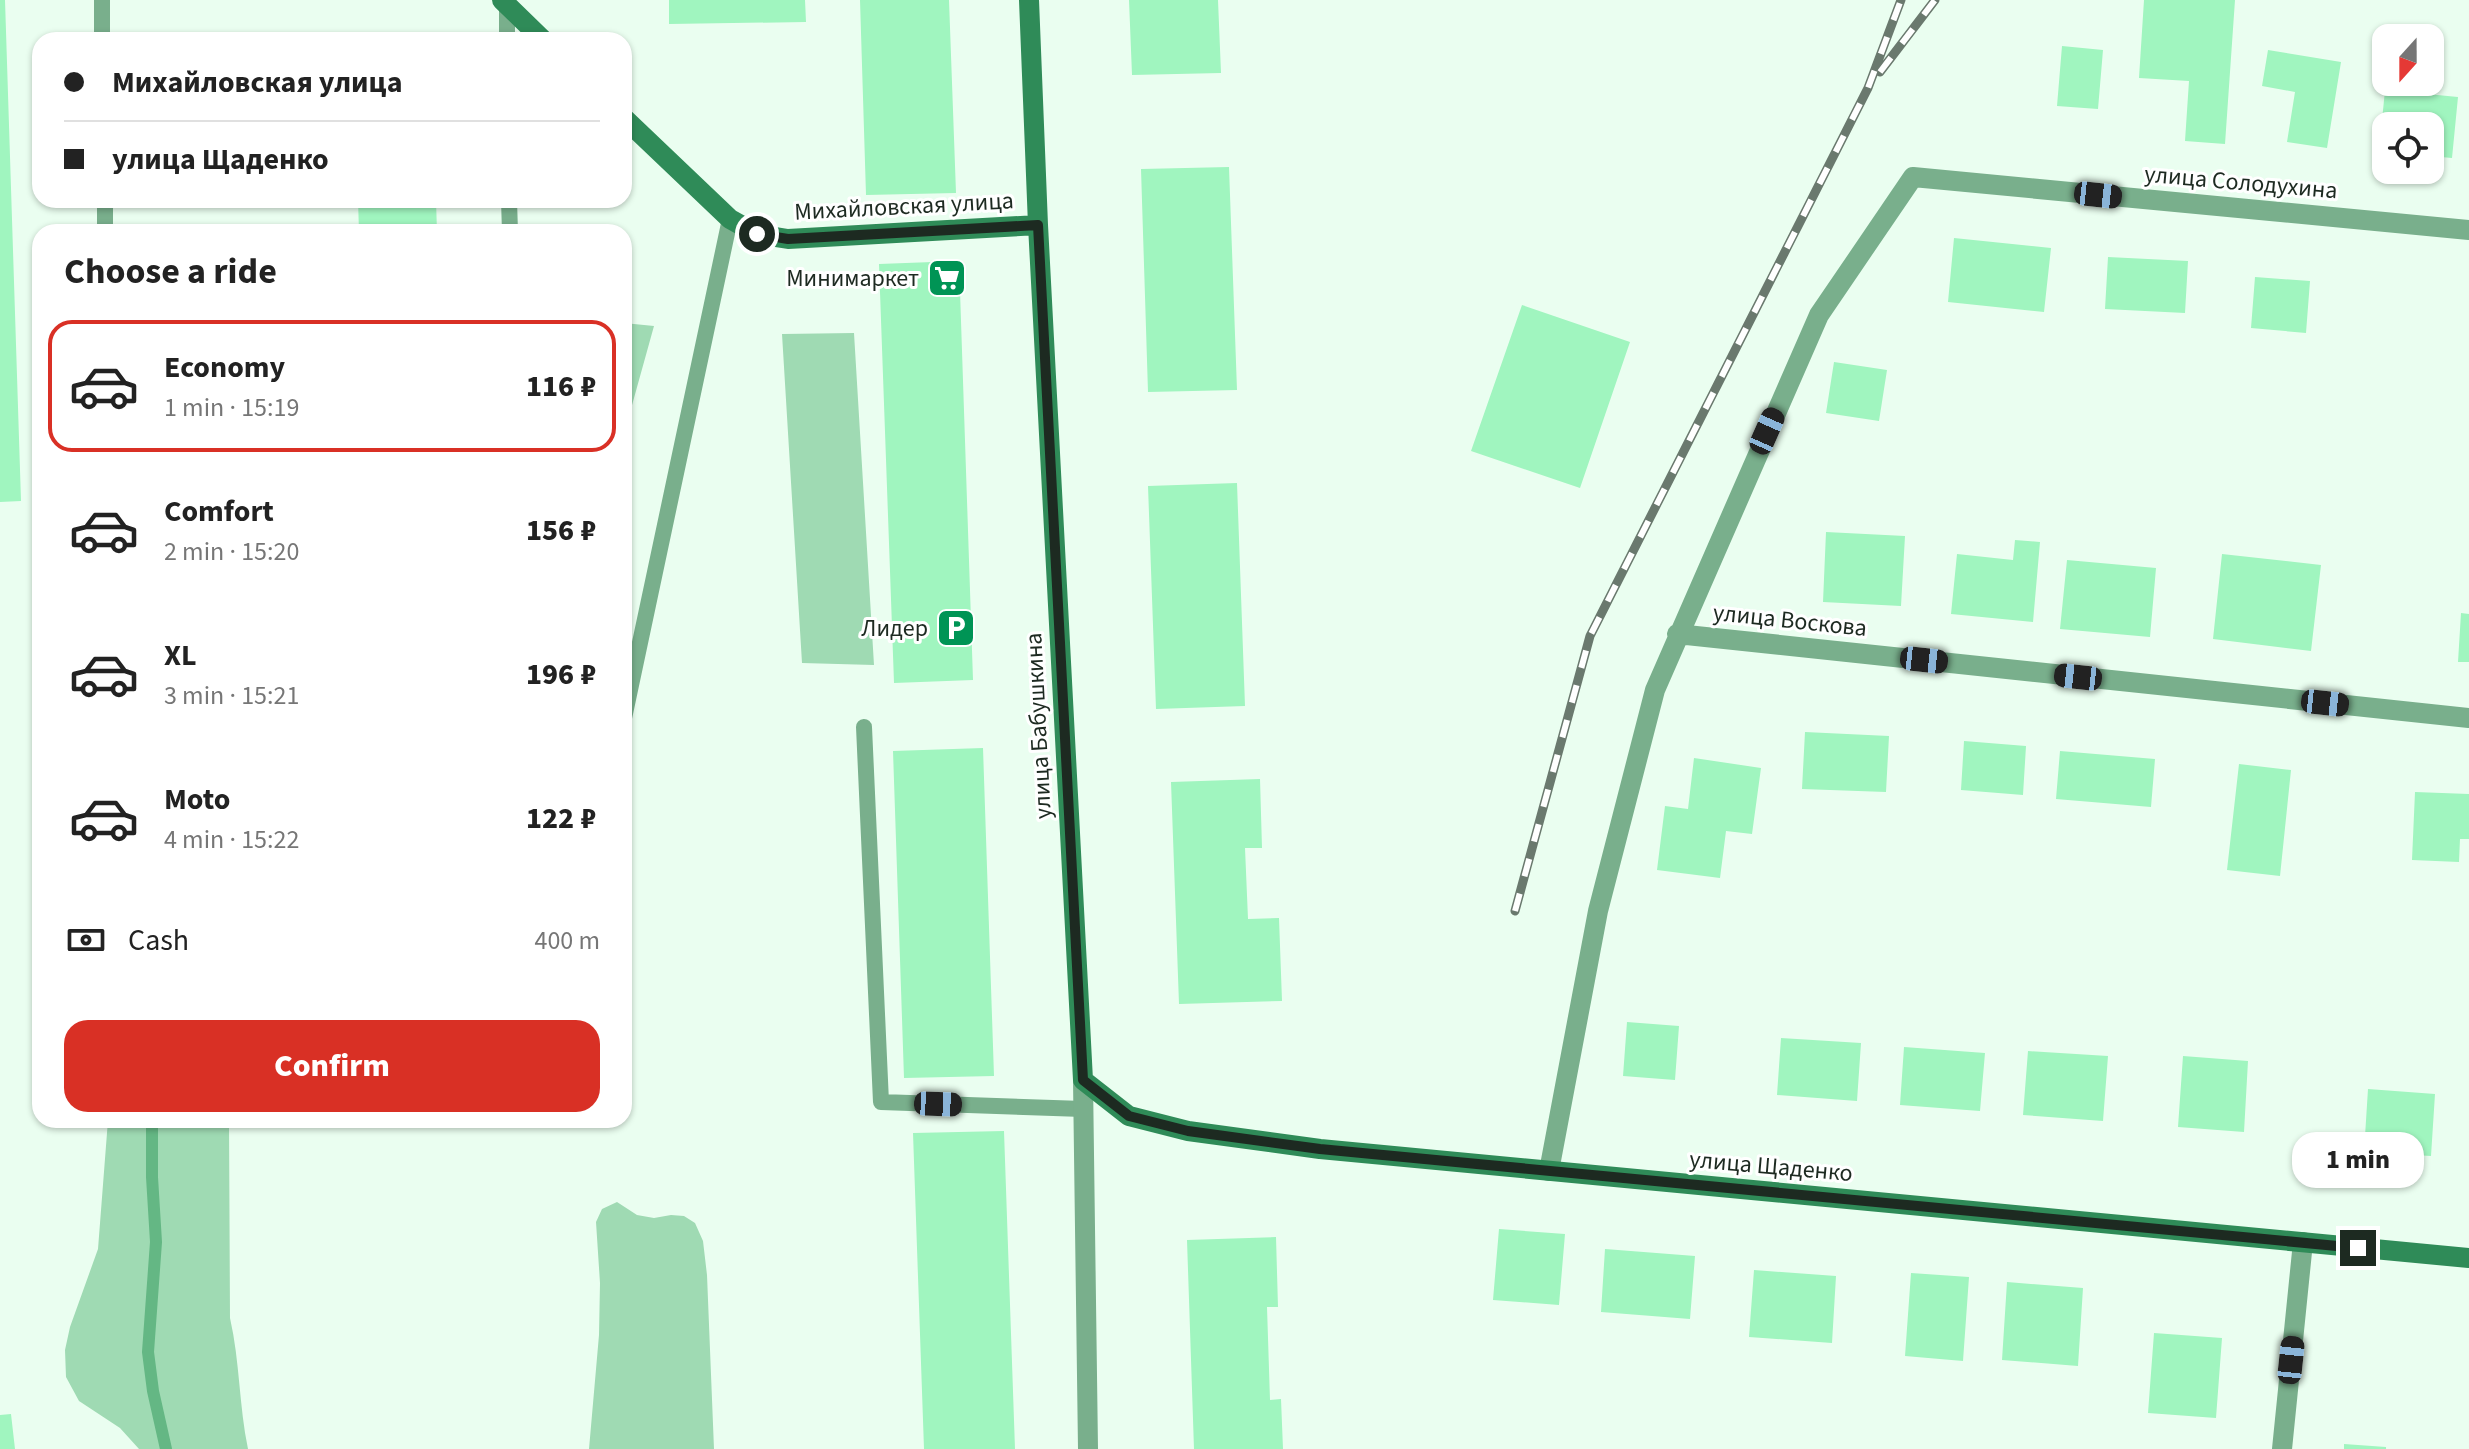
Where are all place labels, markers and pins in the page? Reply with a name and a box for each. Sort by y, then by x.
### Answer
supermarket icon: Минимаркет [926,257,968,299]
place label: Минимаркет [786,261,919,296]
parking icon: Лидер [935,607,977,649]
place label: Лидер [861,611,928,646]

